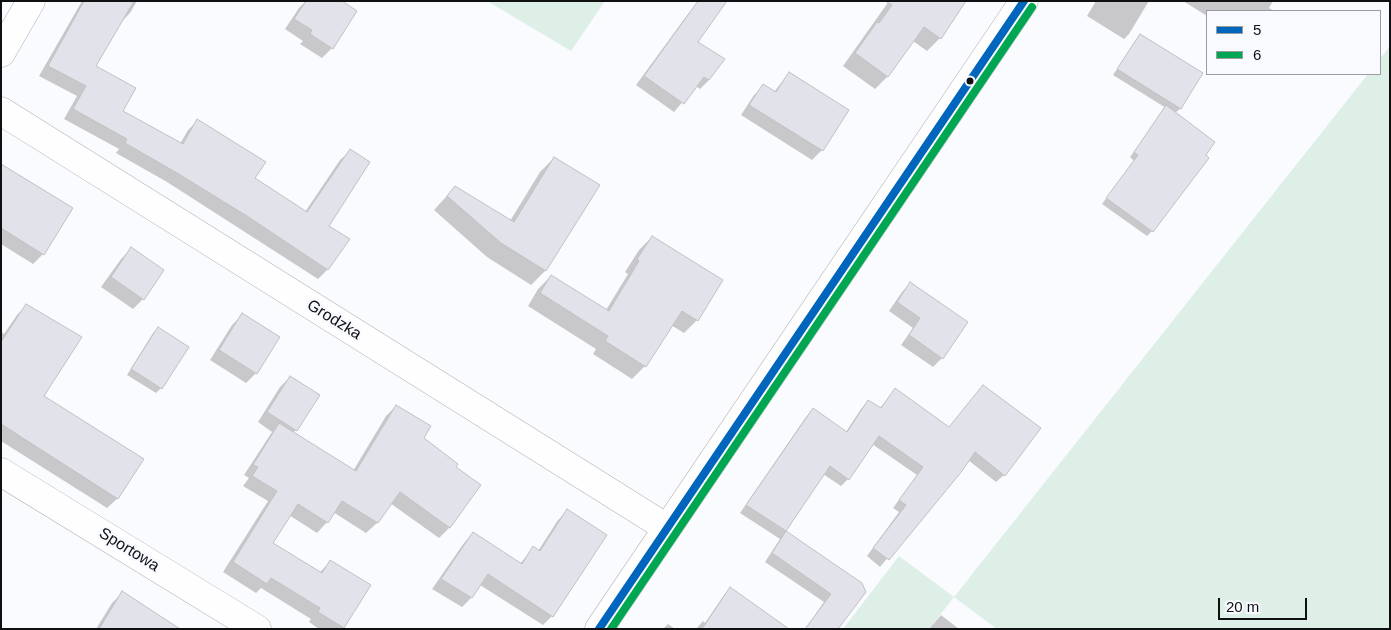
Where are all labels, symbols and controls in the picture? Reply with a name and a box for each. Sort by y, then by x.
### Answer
legend [1206,10,1381,75]
text: 5 [1253,21,1261,38]
text: 6 [1253,46,1261,63]
unlabelled marker [965,76,975,86]
street label: Grodzka [303,296,365,344]
street label: Sportowa [95,524,163,576]
scale bar [1221,588,1310,620]
text: 20 m [1226,598,1259,615]

